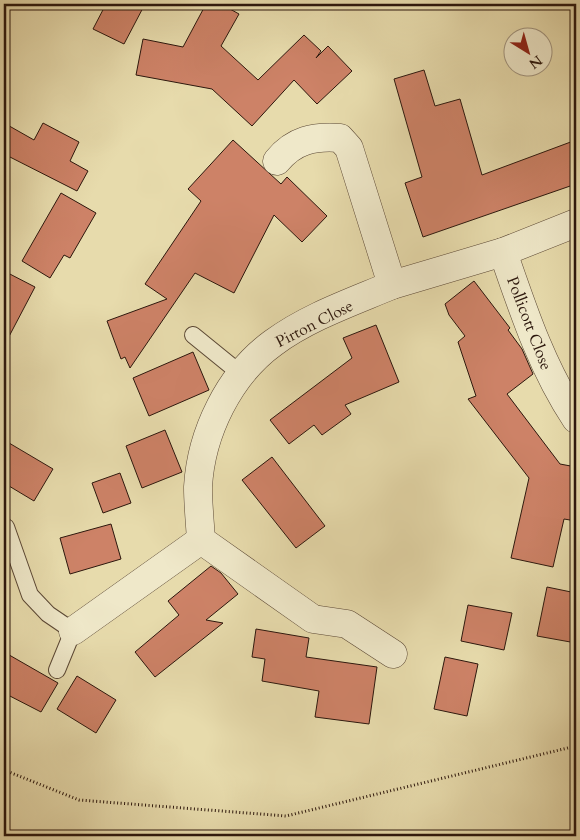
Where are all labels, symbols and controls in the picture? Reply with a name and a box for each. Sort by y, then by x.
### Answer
north arrow [502,28,552,78]
text: N [525,51,546,73]
street label: Pollicott Close [501,273,557,373]
street label: Pirton Close [272,295,357,353]

